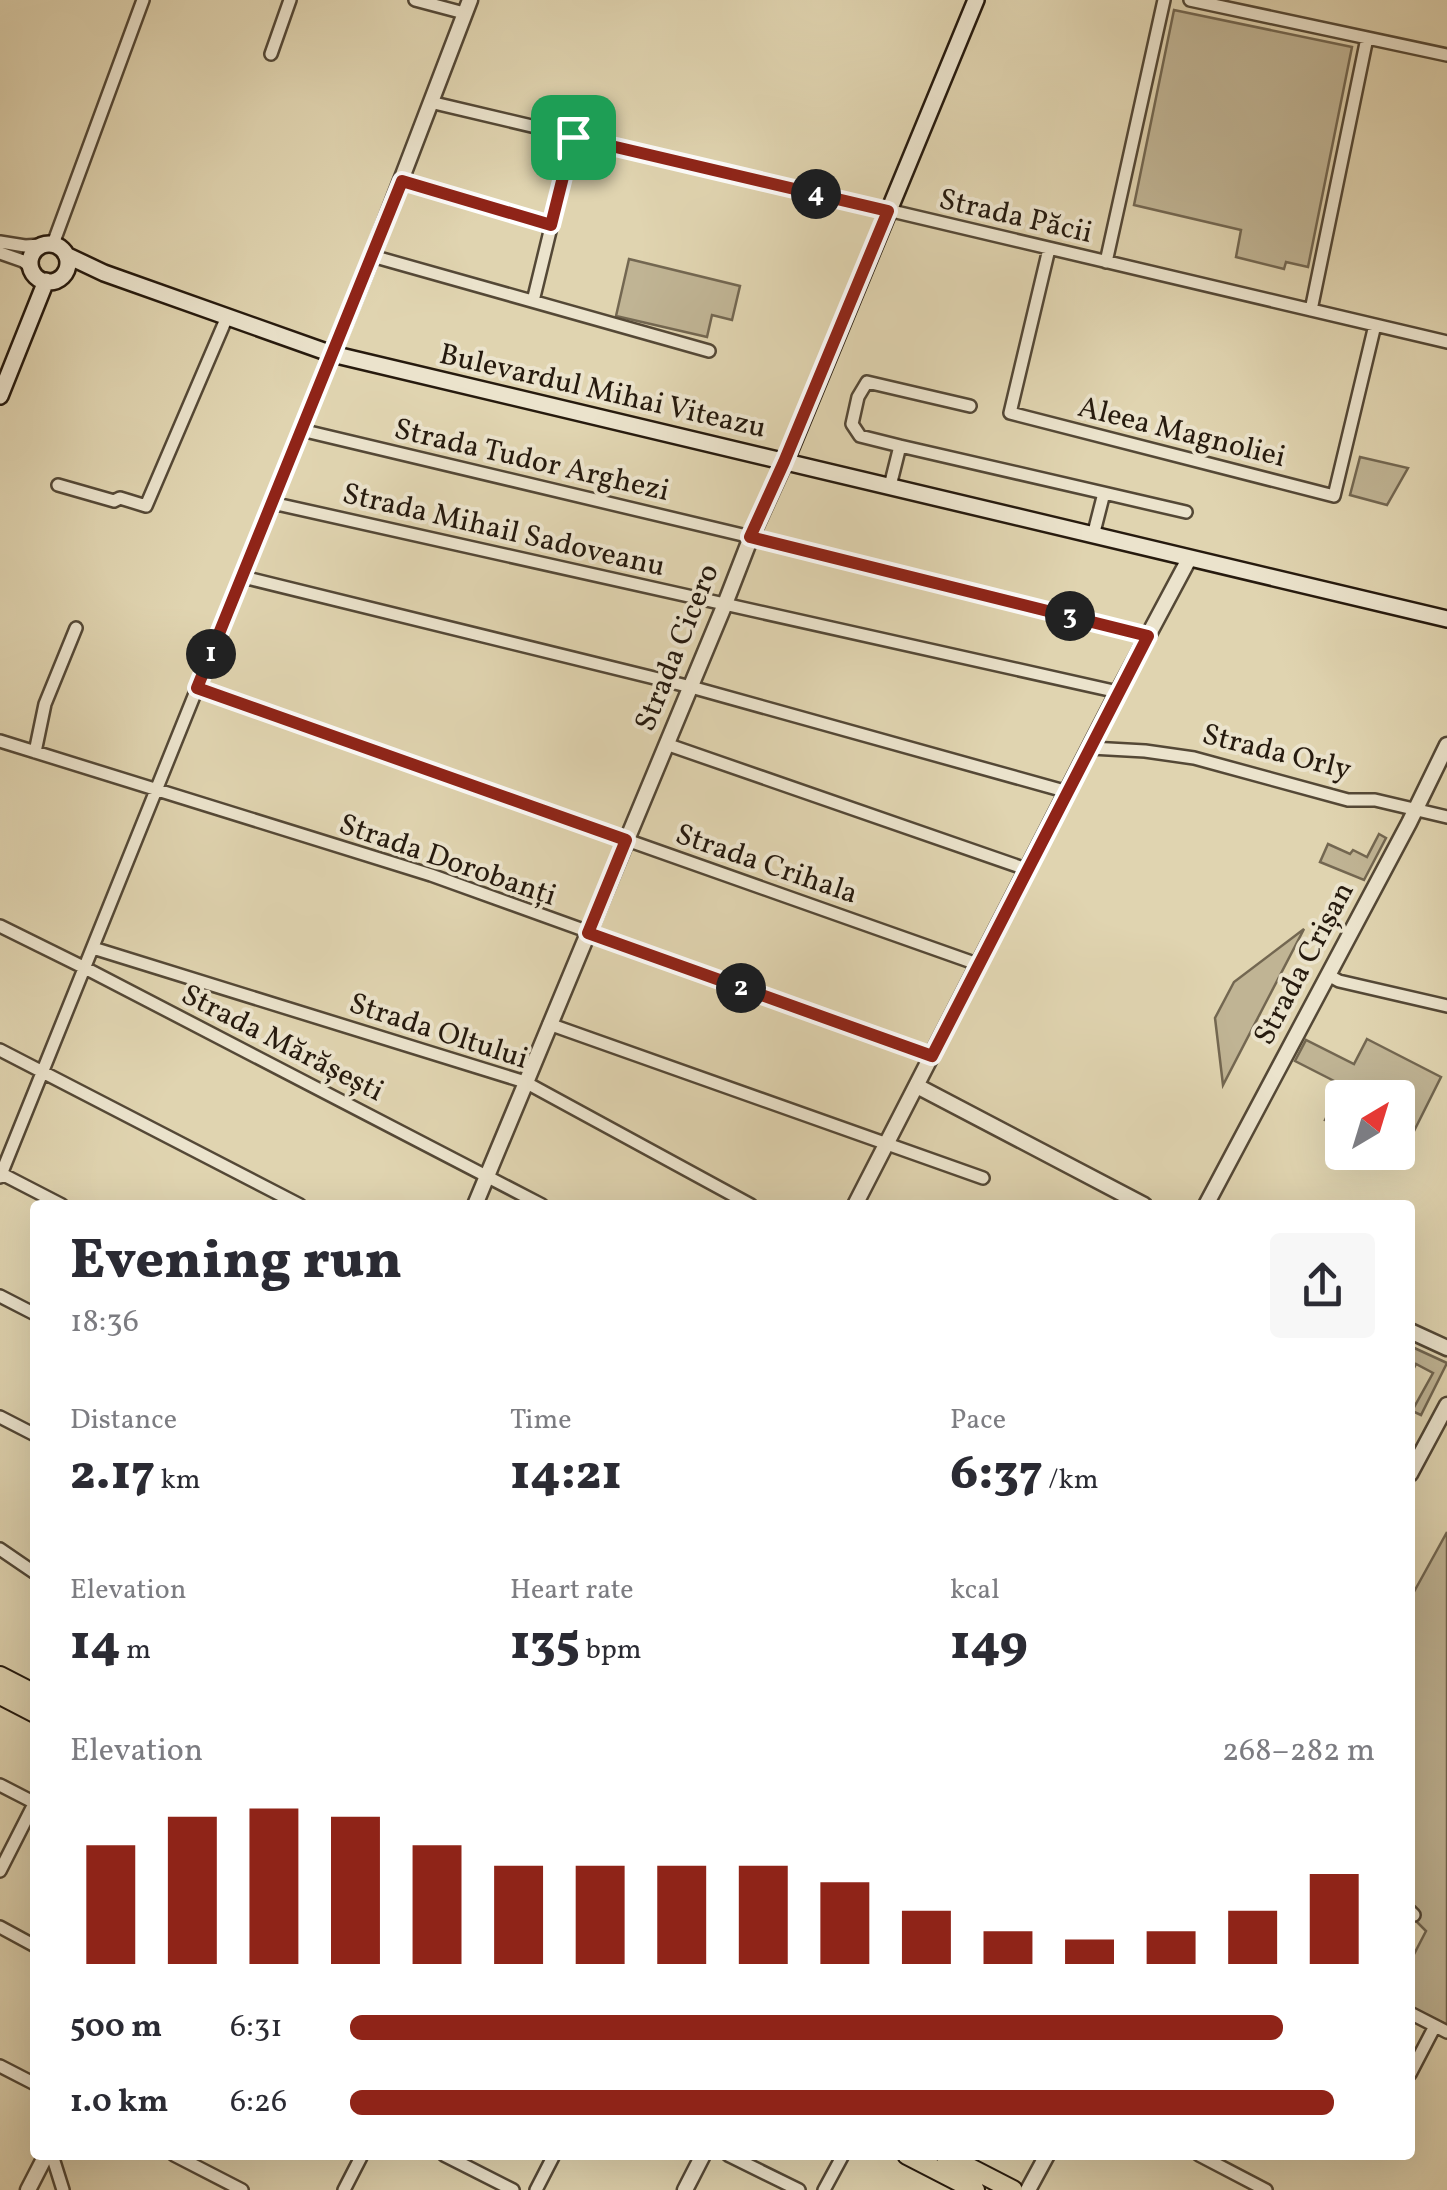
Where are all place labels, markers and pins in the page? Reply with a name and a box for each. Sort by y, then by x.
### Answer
pin [531,95,616,180]
pin: 4 [791,169,841,219]
pin: 3 [1045,591,1095,641]
pin: 1 [186,629,236,679]
pin: 2 [716,963,766,1013]

